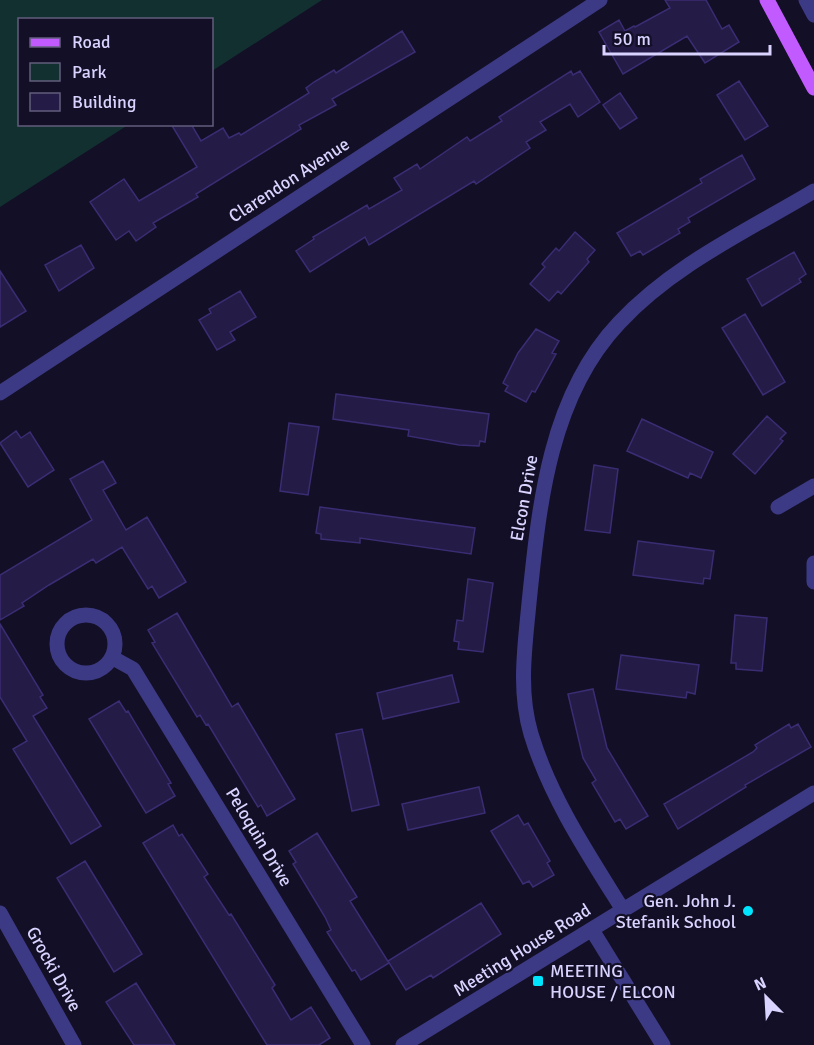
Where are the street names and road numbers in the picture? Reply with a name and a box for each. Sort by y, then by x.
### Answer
street label: Clarendon Avenue [225,133,353,227]
street label: Elcon Drive [506,453,542,543]
street label: Peloquin Drive [221,784,297,890]
street label: Meeting House Road [449,899,595,1001]
street label: Grocki Drive [22,923,86,1015]

